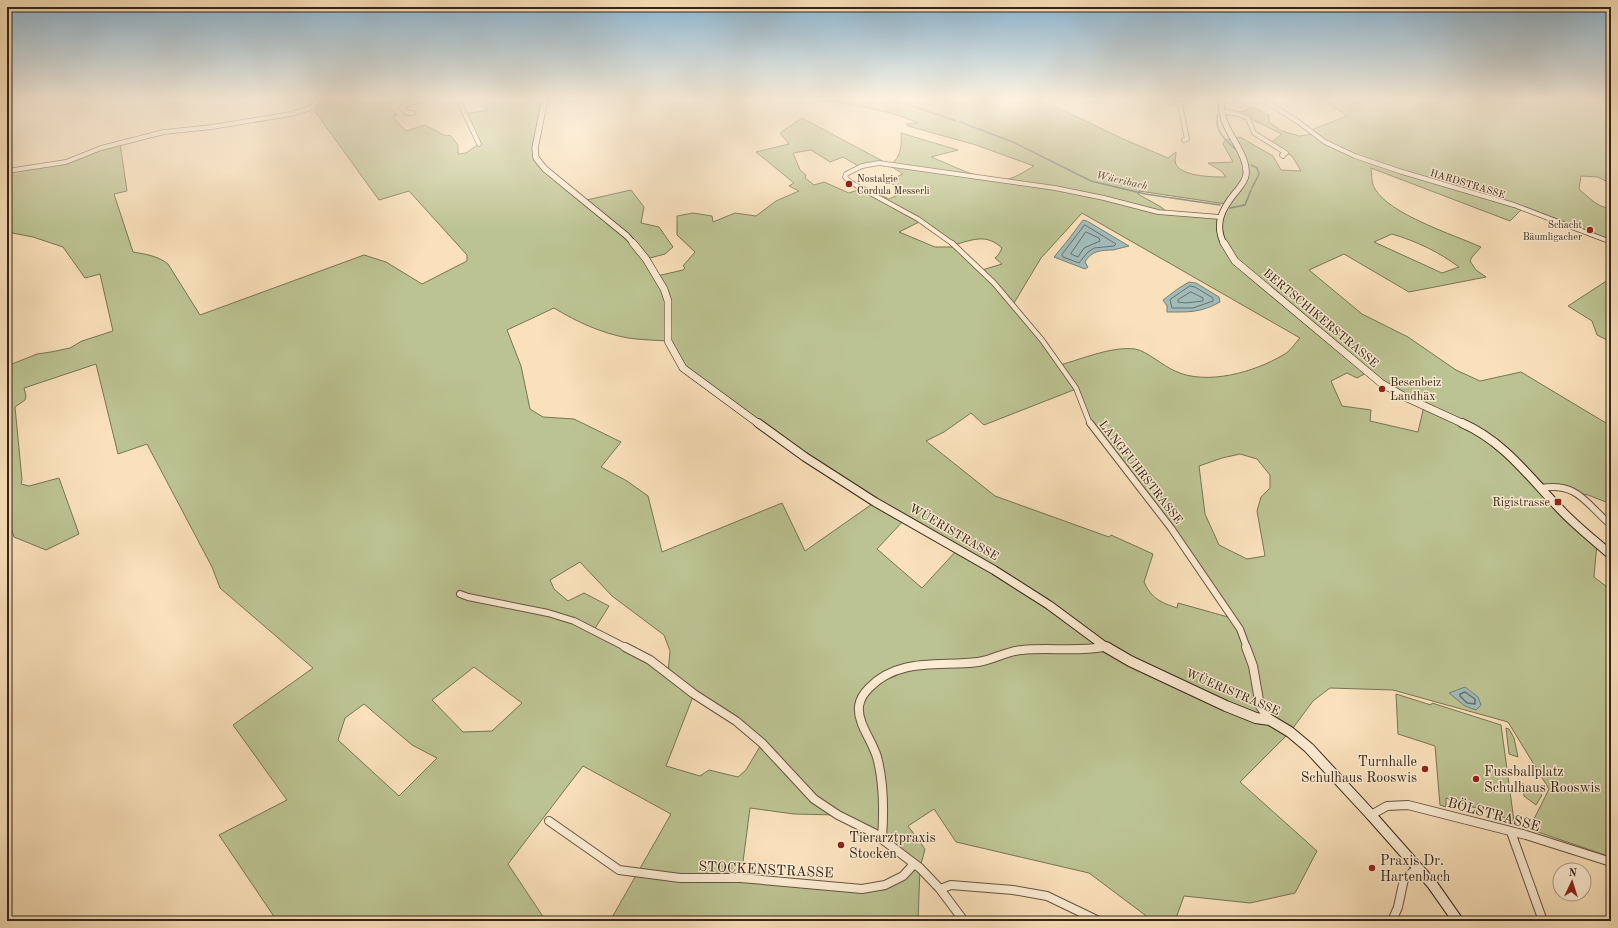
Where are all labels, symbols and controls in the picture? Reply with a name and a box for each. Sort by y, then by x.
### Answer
street label: HARDSTRASSE [1429,168,1507,200]
water label: Wüeribach [1095,170,1149,193]
place label: Nostalgie Cordula Messerli [857,174,930,196]
marker: Nostalgie Cordula Messerli [844,179,854,189]
place label: Schacht Bäumligacher [1523,220,1582,242]
marker: Schacht Bäumligacher [1585,225,1595,235]
street label: BERTSCHIKERSTRASSE [1260,267,1380,370]
place label: Besenbeiz Landhäx [1390,377,1441,403]
marker: Besenbeiz Landhäx [1377,384,1387,394]
street label: LANGFUHRSTRASSE [1096,419,1184,527]
place label: Rigistrasse [1492,497,1550,509]
marker: Rigistrasse [1553,497,1563,507]
street label: WÜERISTRASSE [907,499,1002,563]
street label: WÜERISTRASSE [1184,664,1283,718]
place label: Turnhalle Schulhaus Rooswis [1301,755,1417,785]
marker: Turnhalle Schulhaus Rooswis [1420,764,1430,774]
place label: Fussballplatz Schulhaus Rooswis [1484,765,1600,795]
marker: Fussballplatz Schulhaus Rooswis [1471,774,1481,784]
street label: BÖLSTRASSE [1446,793,1542,834]
place label: Tierarztpraxis Stocken [849,831,936,861]
marker: Tierarztpraxis Stocken [836,840,846,850]
place label: Praxis Dr. Hartenbach [1380,854,1451,884]
street label: STOCKENSTRASSE [698,859,834,881]
north arrow [1552,862,1592,902]
marker: Praxis Dr. Hartenbach [1367,863,1377,873]
text: N [1568,868,1578,879]

